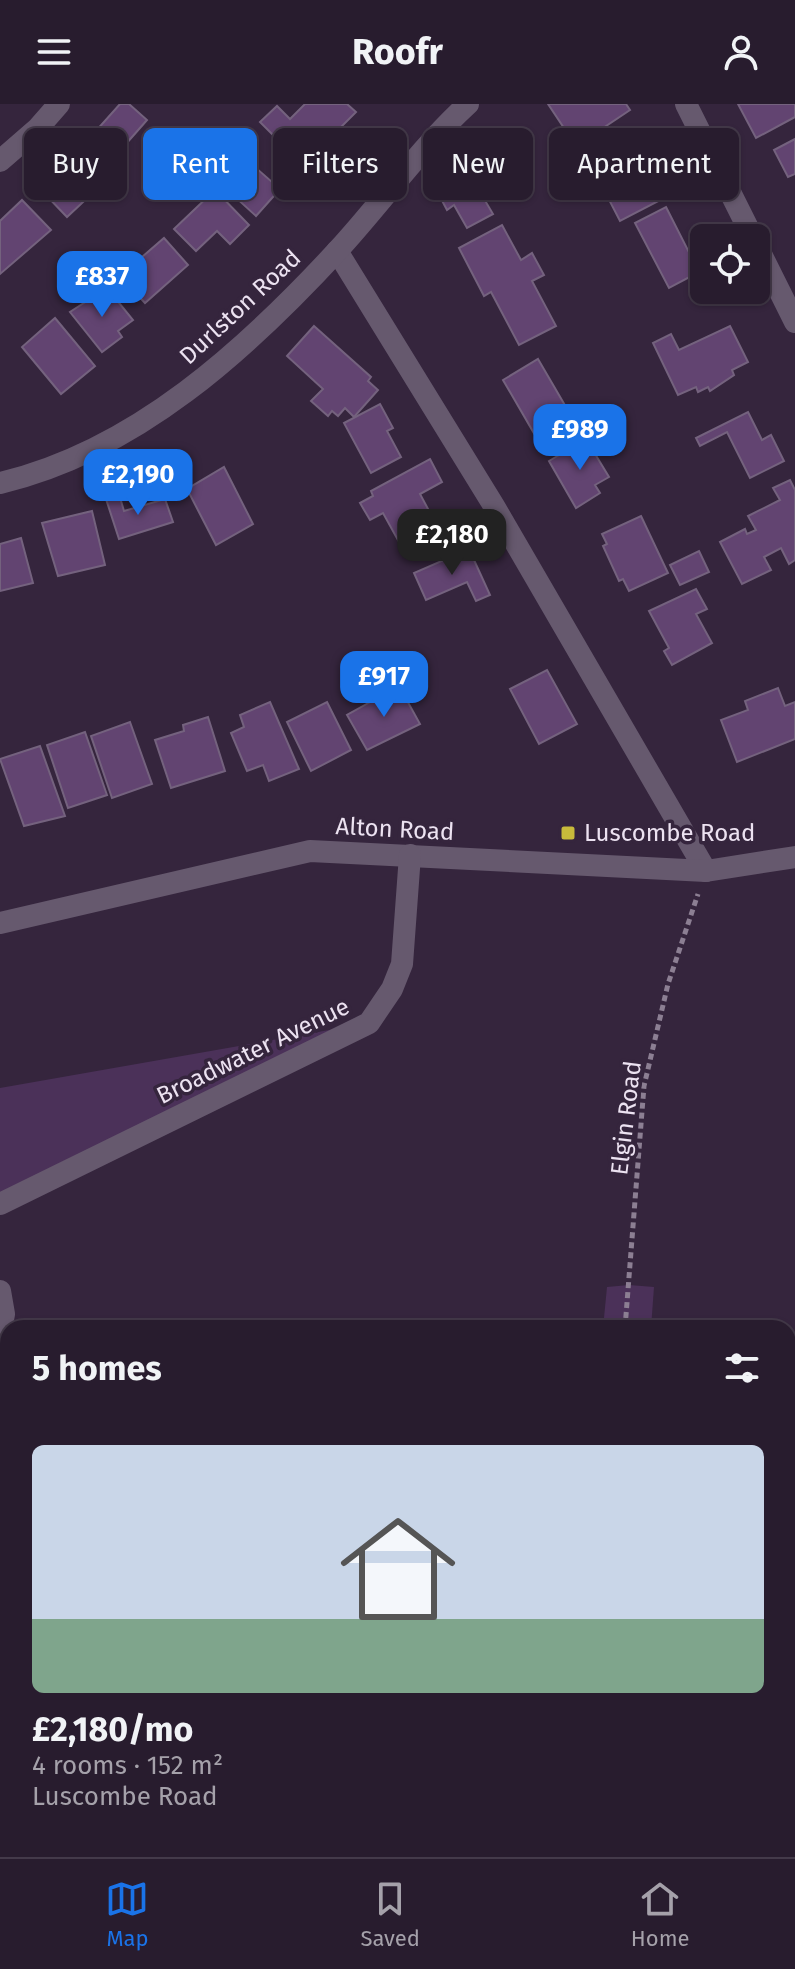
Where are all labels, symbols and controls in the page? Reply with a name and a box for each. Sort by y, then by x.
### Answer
icon: menu [32,30,76,74]
text: Roofr [352,30,443,74]
icon: person [719,30,763,74]
chip: Buy [24,128,127,200]
chip: Rent [143,128,257,200]
chip: Filters [273,128,407,200]
chip: New [423,128,533,200]
chip: Apartment [549,128,739,200]
map controls [690,224,770,304]
button: locate [690,224,770,304]
street label: Durlston Road [174,244,306,370]
pin: £837 [55,251,149,319]
text: £837 [75,261,129,292]
pin: £989 [533,404,627,472]
text: £989 [551,414,609,445]
pin: £2,190 [73,449,203,517]
text: £2,190 [102,459,174,490]
pin: £2,180 [387,509,517,577]
text: £2,180 [415,519,489,550]
pin: £917 [337,651,431,719]
text: £917 [358,661,410,692]
street label: Alton Road [335,812,455,846]
place label: Luscombe Road [584,819,755,847]
marker: Luscombe Road [559,824,577,842]
street label: Broadwater Avenue [152,992,354,1110]
street label: Elgin Road [605,1059,647,1177]
icon: filters [720,1346,764,1390]
text: 5 homes [32,1348,162,1389]
icon: home [326,1497,470,1641]
text: £2,180/mo [32,1709,193,1750]
text: 4 rooms · 152 m² [32,1750,223,1781]
text: Luscombe Road [32,1781,218,1812]
tab: Map [105,1877,149,1952]
tab: Saved [360,1877,420,1952]
tab: Home [631,1877,690,1952]

